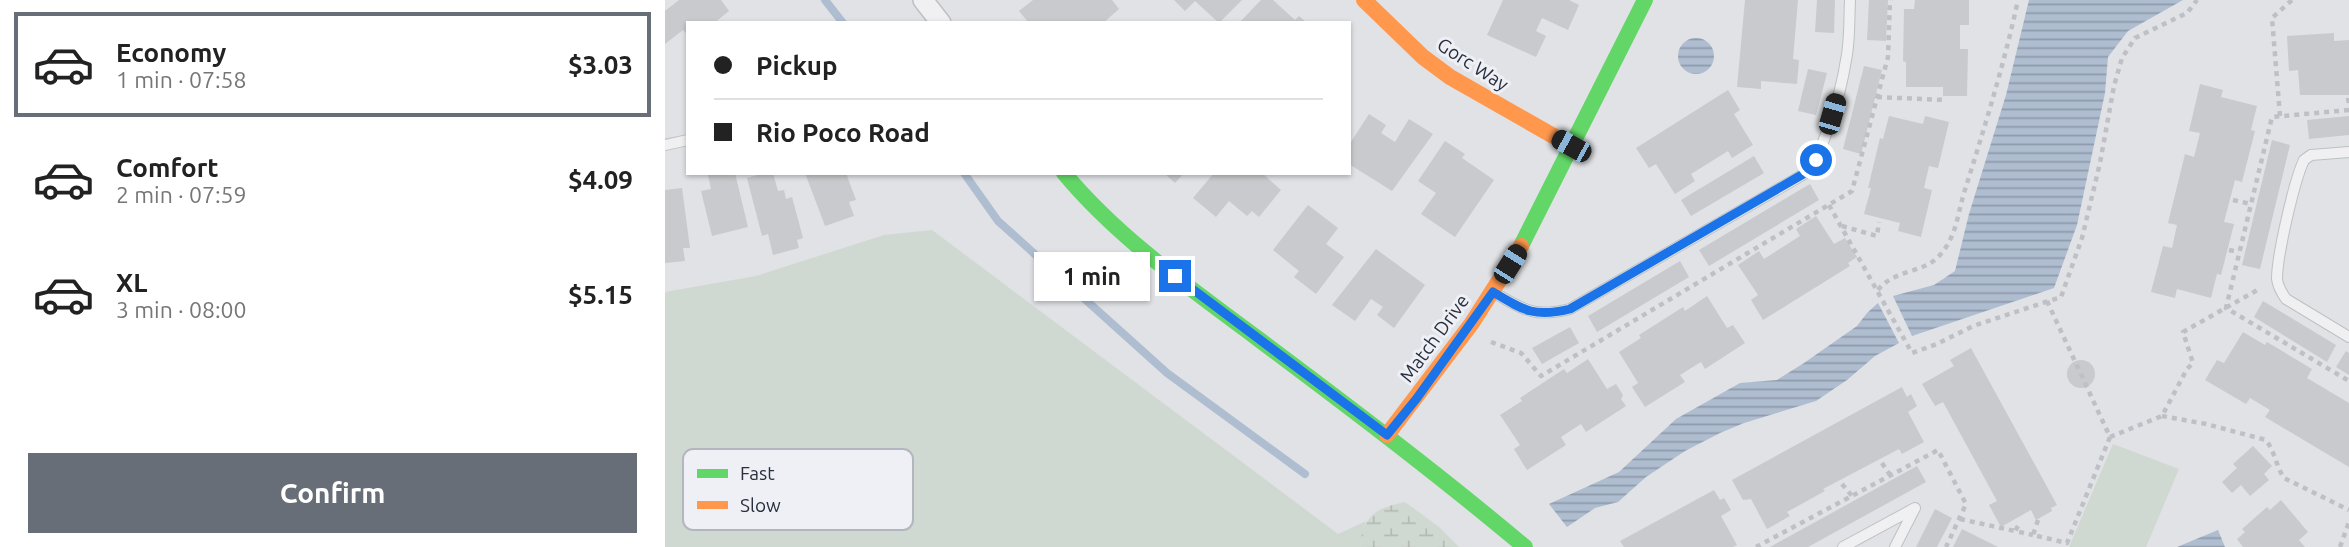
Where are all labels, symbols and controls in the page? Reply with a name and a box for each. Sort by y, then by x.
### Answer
icon: car [32,33,95,96]
street label: Gorc Way [1433,33,1513,95]
text: Economy [116,38,226,67]
text: $3.03 [568,50,633,79]
text: Pickup [756,51,838,80]
text: 1 min · 07:58 [116,67,247,92]
car [1817,91,1848,137]
text: Rio Poco Road [756,118,930,147]
car [1548,127,1595,165]
route start [1800,144,1832,176]
icon: car [32,148,95,211]
text: Comfort [116,153,219,182]
text: $4.09 [568,165,633,194]
text: 2 min · 07:59 [116,182,247,207]
car [1490,241,1531,287]
callout: 1 min [1035,252,1151,300]
route end [1159,260,1191,292]
icon: car [32,263,95,326]
text: 1 min [1063,264,1121,289]
text: XL [116,268,147,297]
text: $5.15 [568,280,633,309]
street label: Match Drive [1395,290,1473,386]
text: 3 min · 08:00 [116,297,247,322]
legend [683,449,913,530]
button: Confirm [28,453,637,533]
text: Fast [740,462,775,484]
text: Slow [740,494,781,516]

